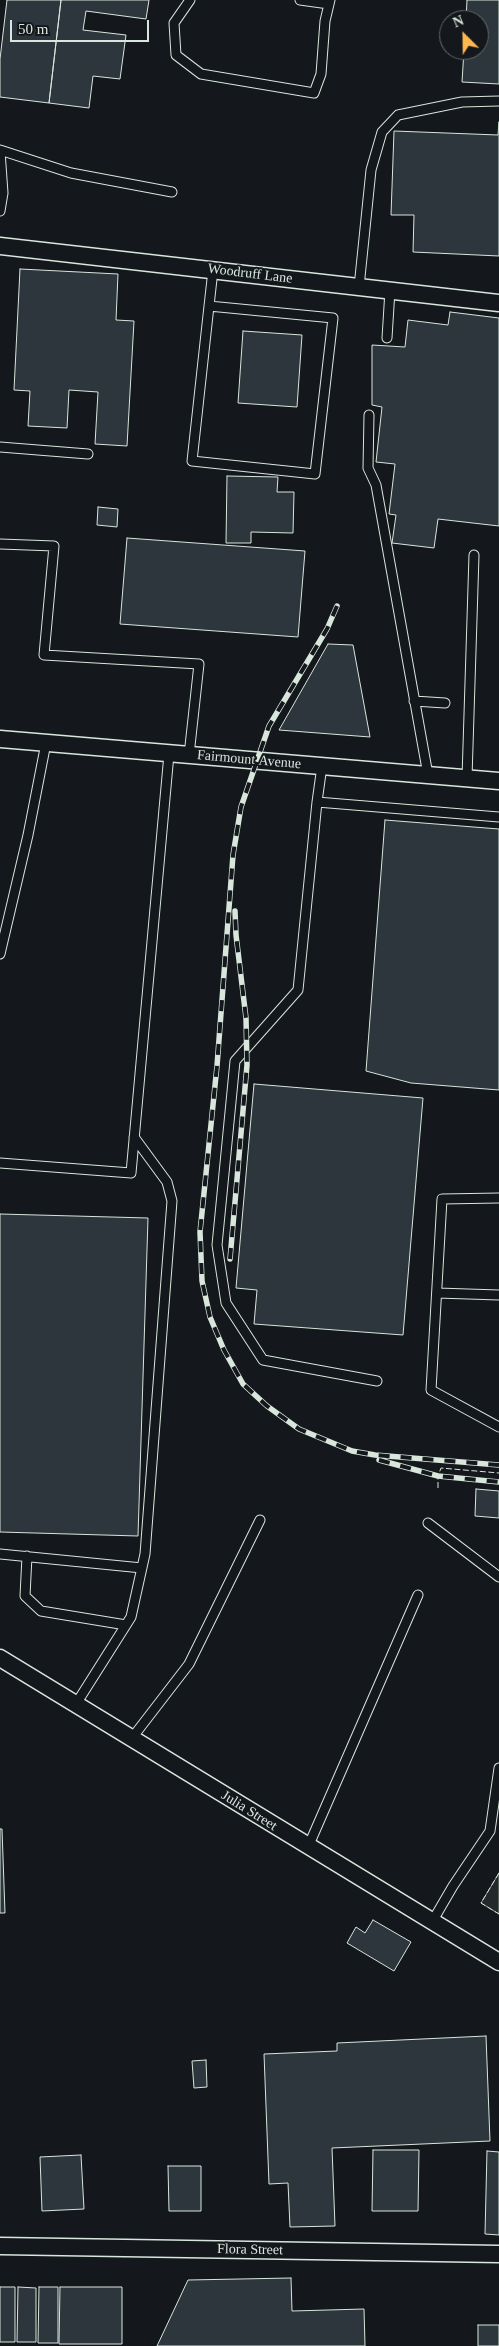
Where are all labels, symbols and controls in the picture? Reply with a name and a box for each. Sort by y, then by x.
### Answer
scale bar [12,10,151,42]
north arrow [439,10,489,60]
text: N [451,13,466,31]
text: 50 m [18,21,48,37]
street label: Woodruff Lane [207,260,293,288]
street label: Fairmount Avenue [196,747,302,773]
street label: Julia Street [218,1787,280,1835]
street label: Flora Street [217,2241,283,2259]

